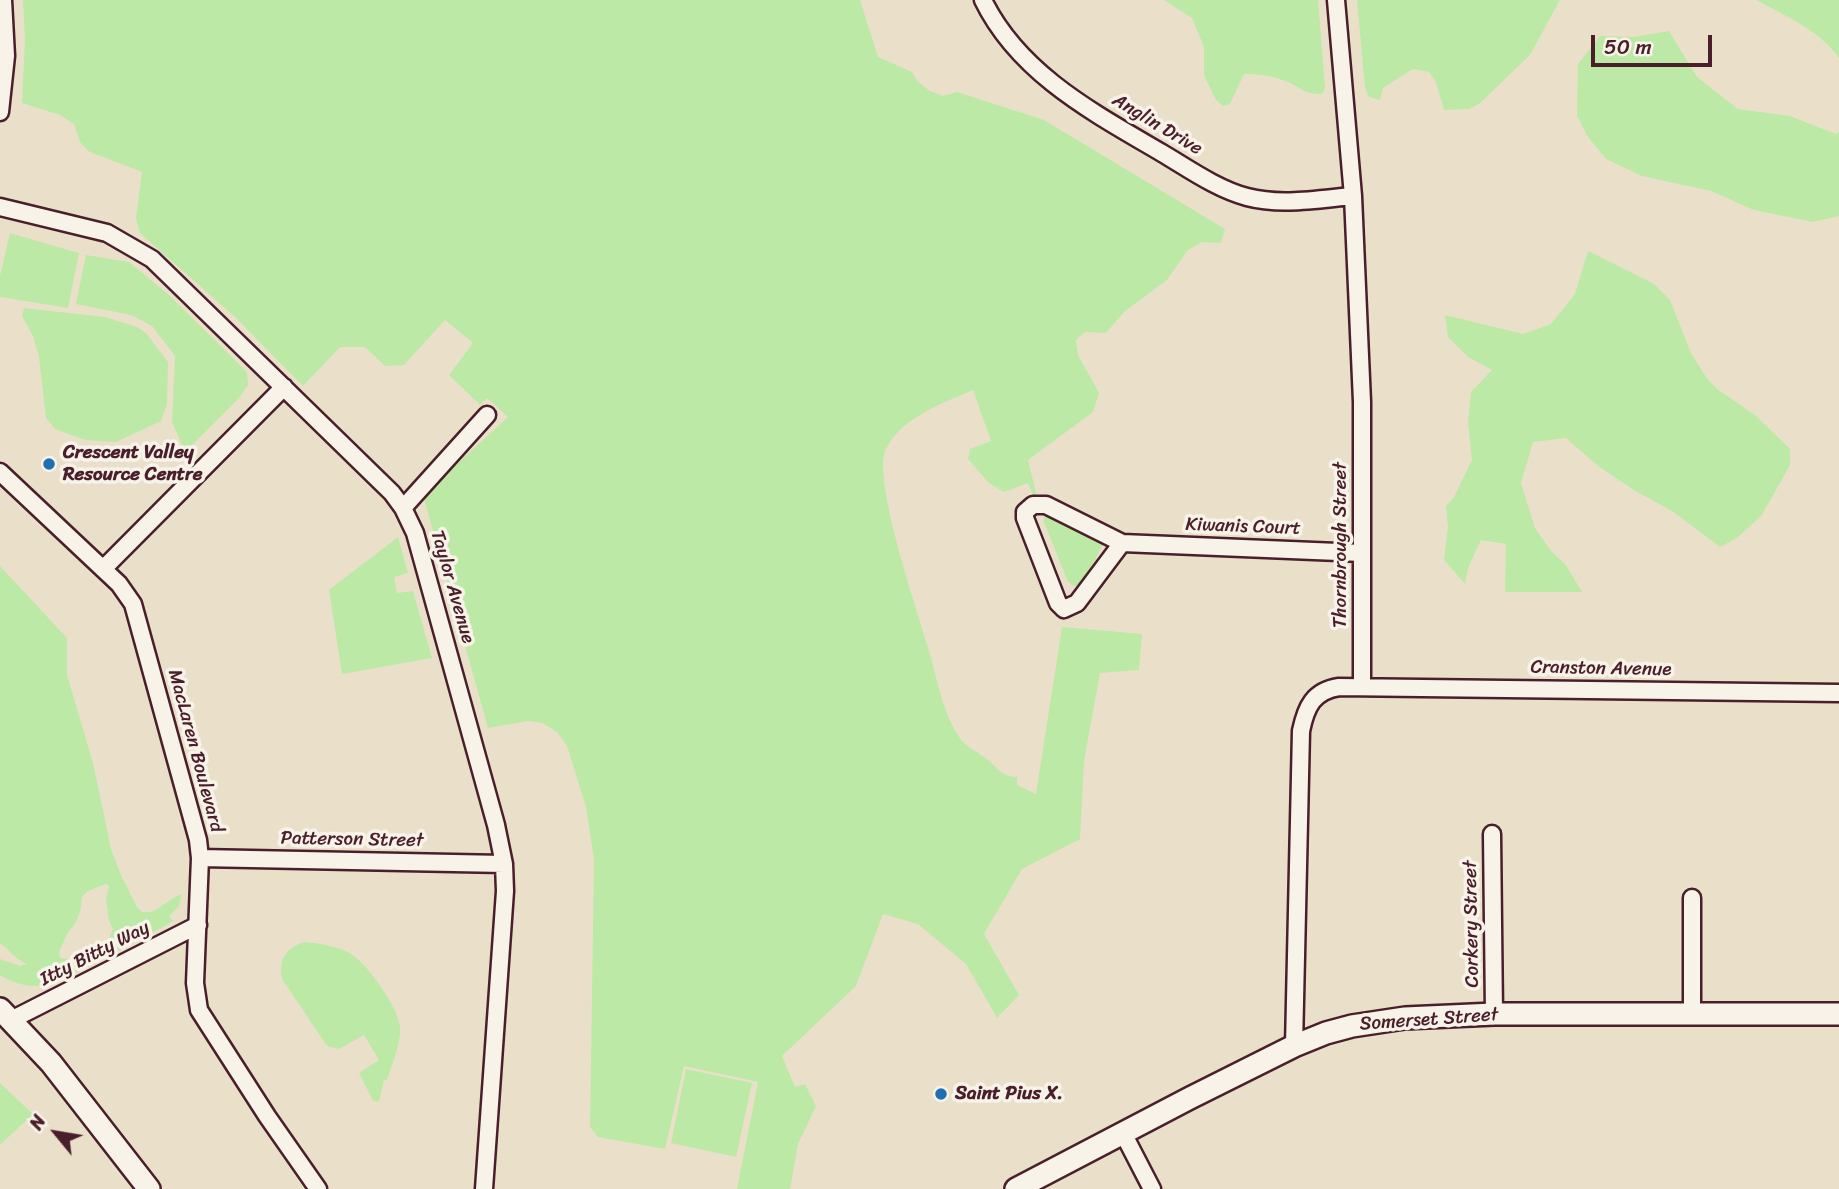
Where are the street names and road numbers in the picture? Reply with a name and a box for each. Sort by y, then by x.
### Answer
street label: Anglin Drive [1108,89,1206,161]
street label: Thornbrough Street [1330,462,1352,628]
street label: Kiwanis Court [1185,514,1301,540]
street label: Taylor Avenue [425,528,479,646]
street label: Cranston Avenue [1530,656,1672,682]
street label: MacLaren Boulevard [162,667,228,835]
street label: Patterson Street [280,827,424,853]
street label: Corkery Street [1459,860,1485,988]
street label: Itty Bitty Way [36,917,154,991]
street label: Somerset Street [1359,1004,1499,1036]

